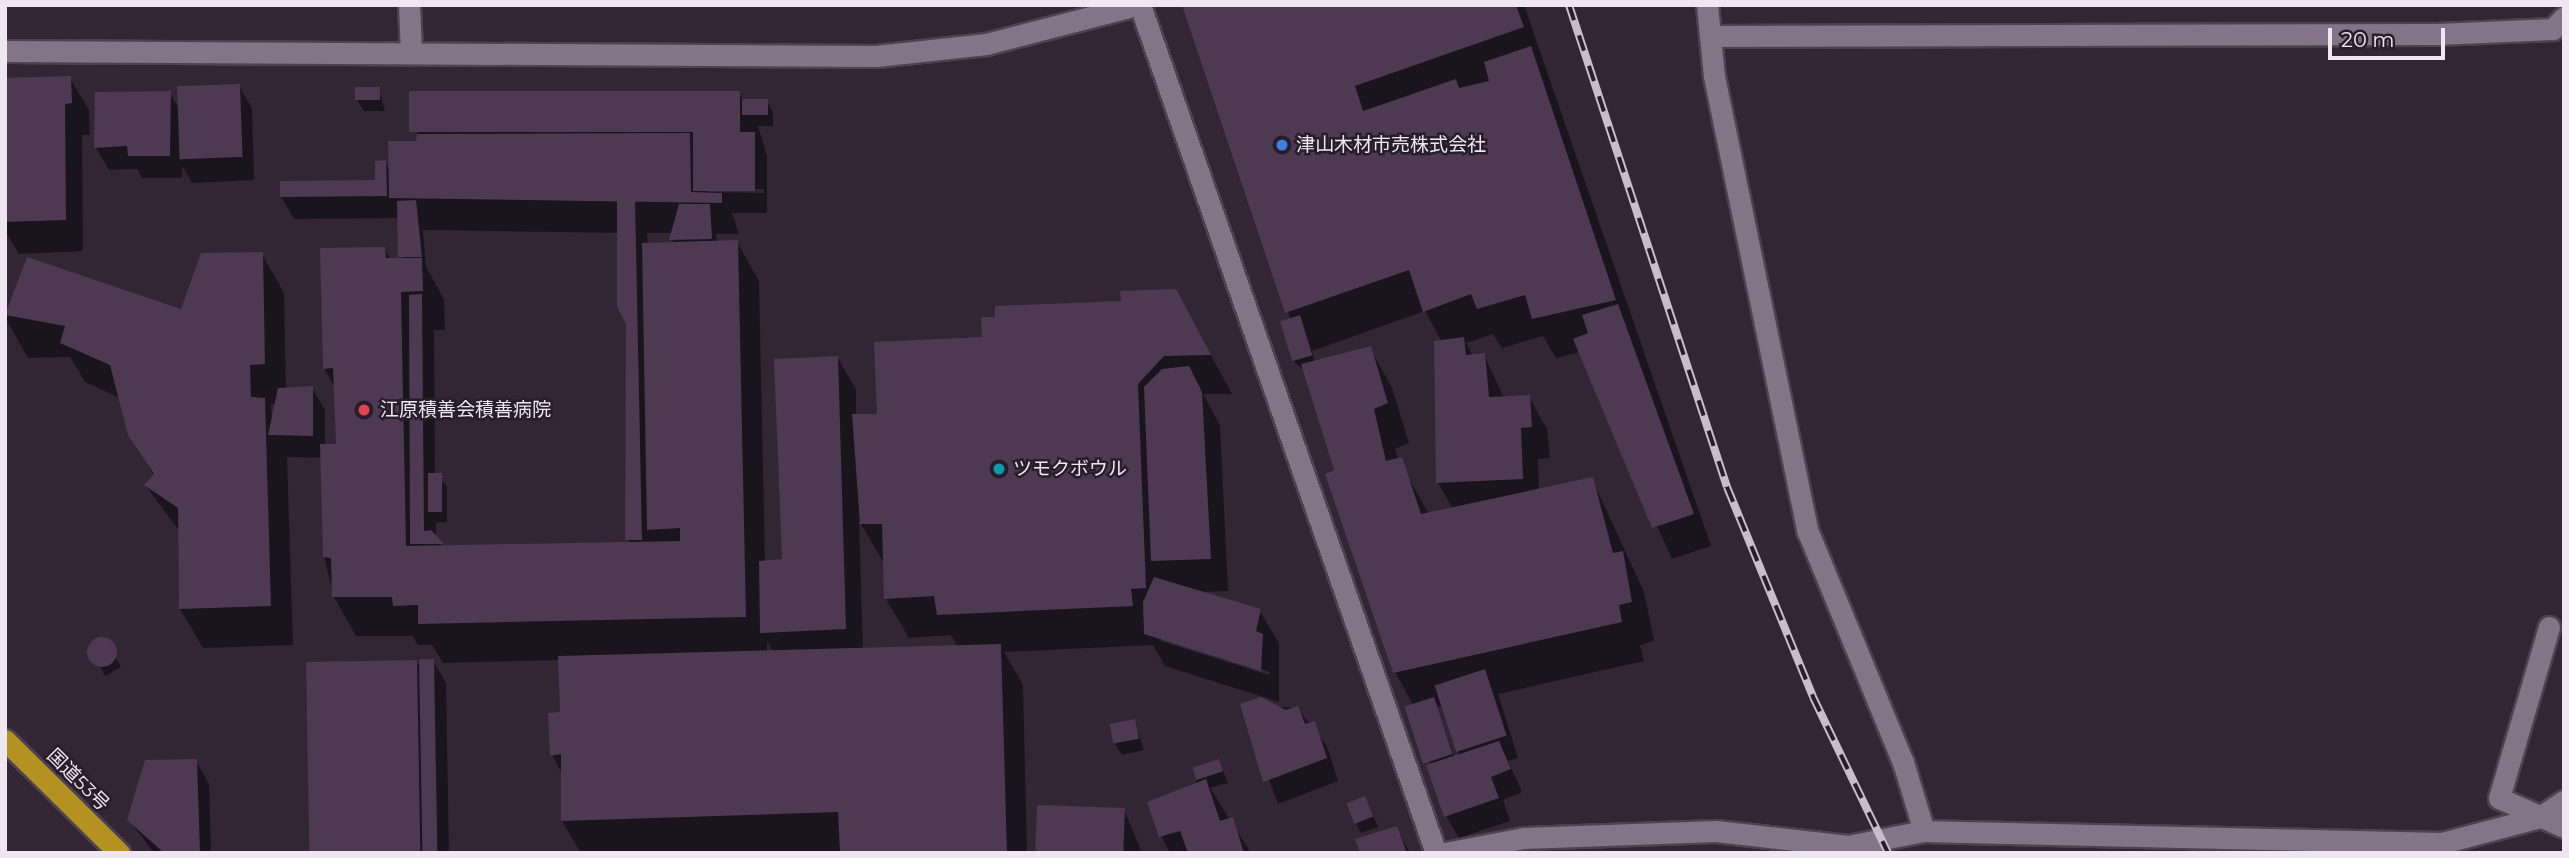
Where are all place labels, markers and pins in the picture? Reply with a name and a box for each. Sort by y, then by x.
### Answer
place label: 津山木材市売株式会社 [1296,134,1486,156]
marker: 津山木材市売株式会社 [1274,137,1290,153]
place label: 江原積善会積善病院 [380,399,551,421]
marker: 江原積善会積善病院 [354,400,374,420]
place label: ツモクボウル [1013,458,1127,480]
marker: ツモクボウル [991,461,1007,477]

